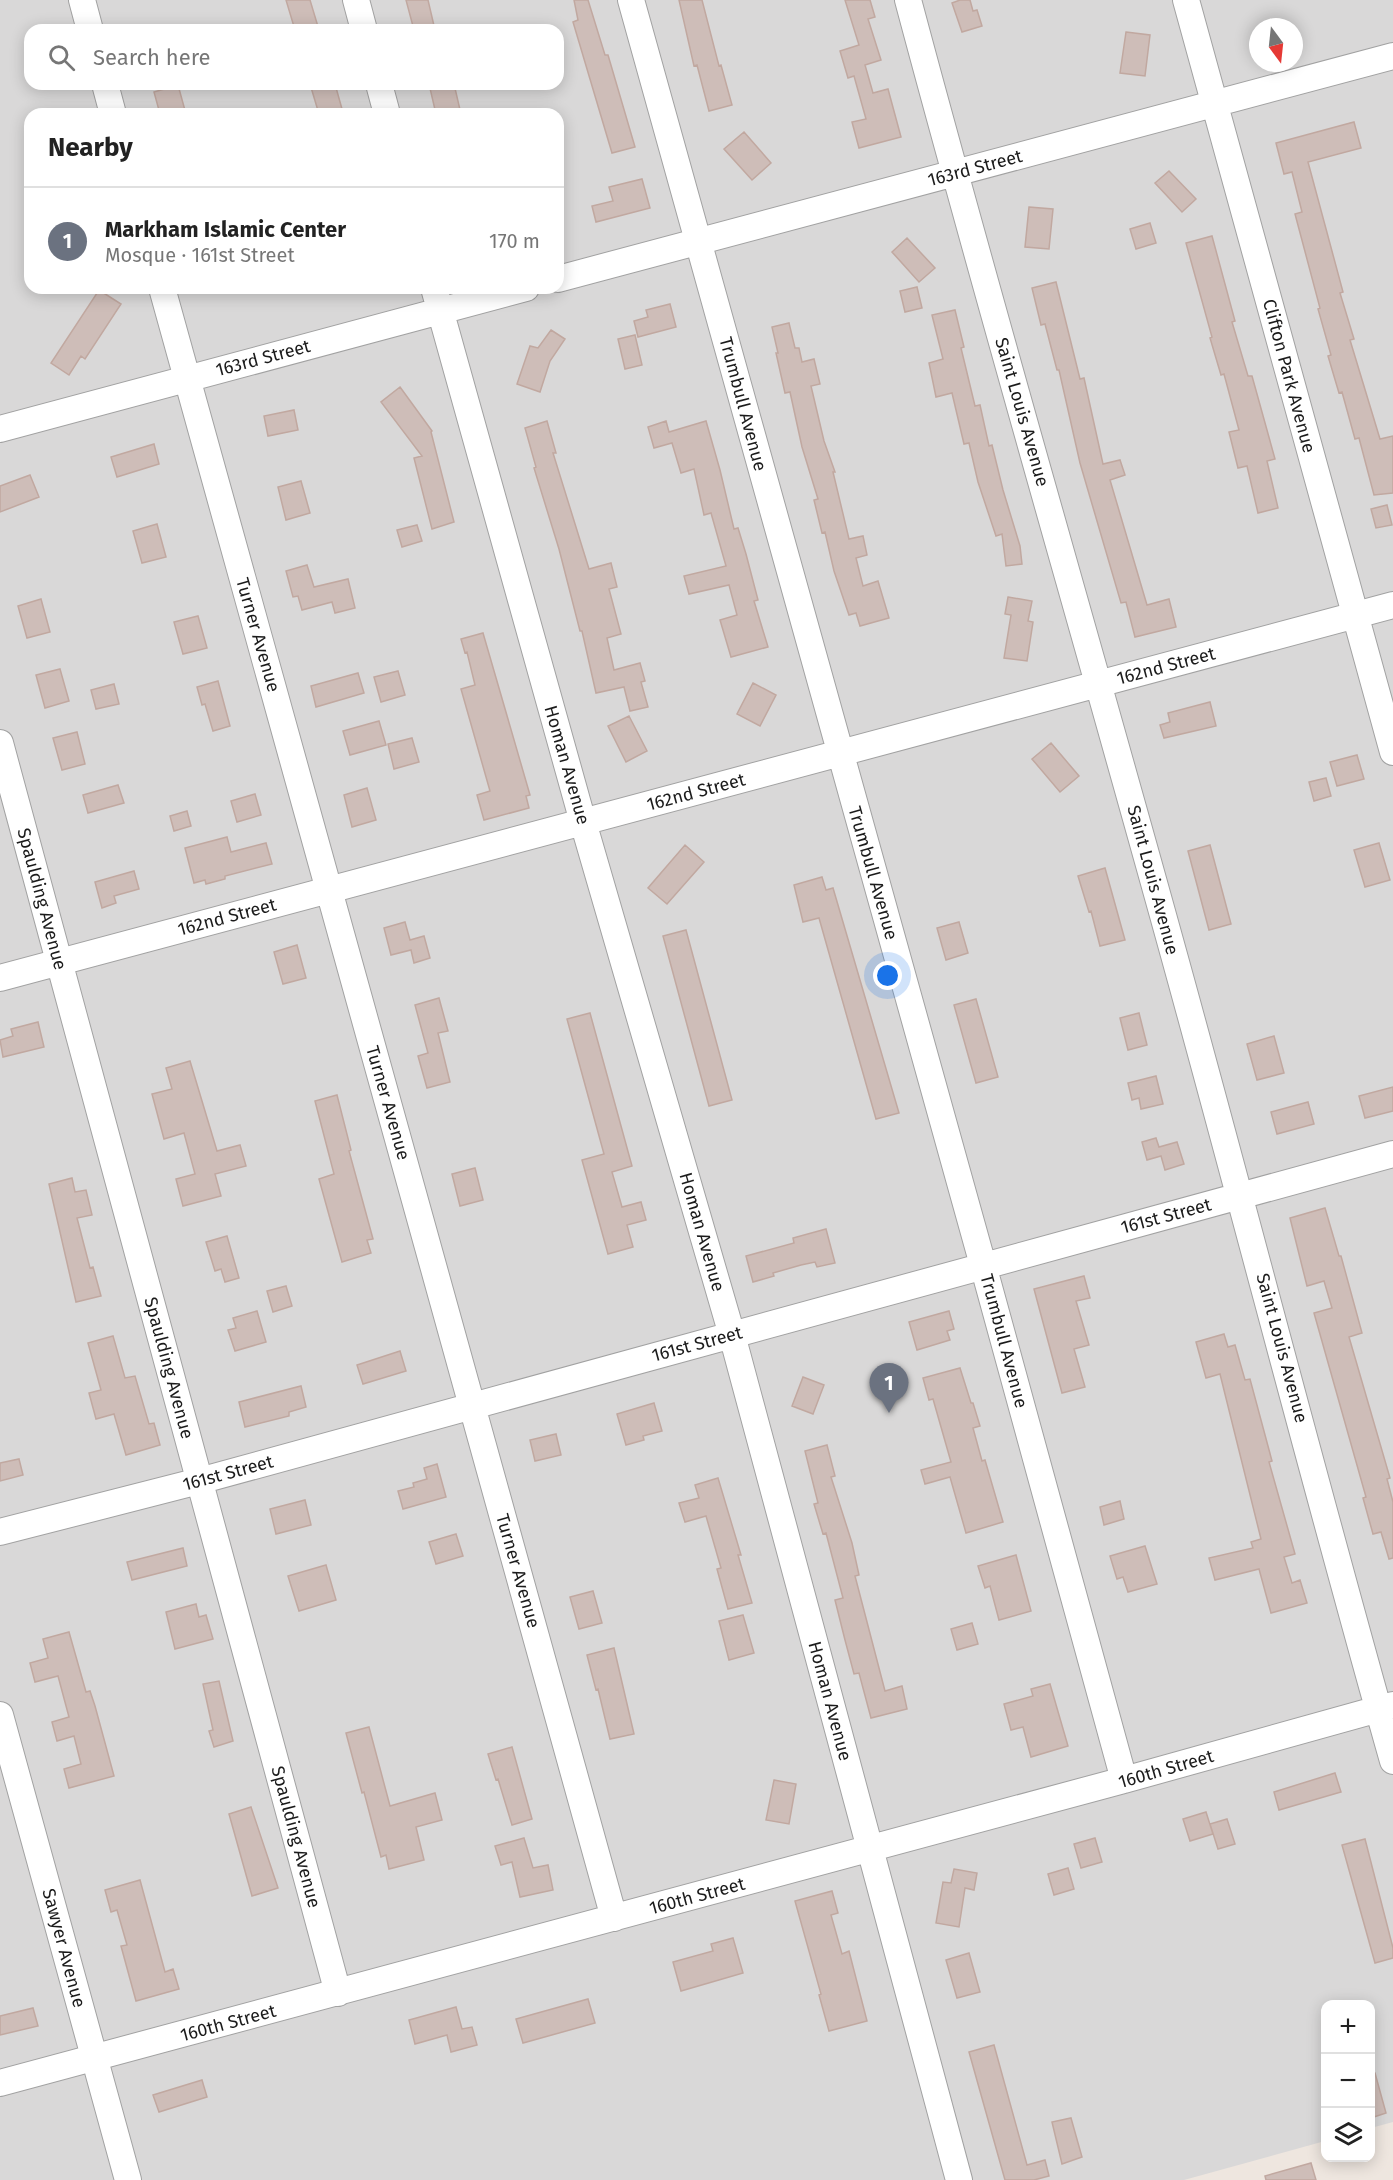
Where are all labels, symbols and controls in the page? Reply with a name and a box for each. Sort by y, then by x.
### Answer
north arrow [1249,18,1303,72]
search box [24,24,564,90]
icon: search [45,41,78,74]
text: Search here [93,44,211,71]
text: Nearby [48,132,133,163]
street label: 163rd Street [925,145,1025,191]
text: Markham Islamic Center [105,216,346,243]
text: 1 [63,229,72,253]
text: 170 m [489,229,540,253]
text: Mosque · 161st Street [105,243,295,267]
street label: Clifton Park Avenue [1258,297,1320,455]
street label: 163rd Street [213,335,313,381]
street label: Trumbull Avenue [715,335,771,473]
street label: Saint Louis Avenue [990,335,1054,489]
street label: Turner Avenue [231,575,285,695]
street label: 162nd Street [1114,642,1218,690]
street label: Homan Avenue [539,703,595,827]
street label: 162nd Street [644,768,748,816]
street label: Saint Louis Avenue [1122,803,1184,957]
street label: Trumbull Avenue [843,804,903,942]
street label: Spaulding Avenue [12,826,72,972]
street label: 162nd Street [175,893,279,941]
your location [873,961,902,990]
street label: Turner Avenue [361,1043,415,1163]
street label: Homan Avenue [674,1170,730,1294]
street label: 161st Street [1118,1193,1214,1239]
street label: Saint Louis Avenue [1251,1271,1313,1425]
street label: Trumbull Avenue [976,1272,1032,1410]
street label: Spaulding Avenue [139,1295,199,1441]
street label: 161st Street [649,1321,745,1367]
pin: 1 [870,1364,908,1413]
street label: 161st Street [180,1450,276,1496]
street label: Turner Avenue [491,1511,545,1631]
street label: Homan Avenue [803,1639,857,1763]
street label: 160th Street [1116,1745,1217,1793]
street label: Spaulding Avenue [266,1764,326,1910]
street label: 160th Street [647,1873,748,1919]
street label: Sawyer Avenue [38,1886,90,2010]
street label: 160th Street [178,2000,279,2046]
map controls [1321,2000,1375,2162]
button: + [1321,2000,1375,2054]
button: − [1321,2054,1375,2108]
button: layers [1321,2108,1375,2162]

